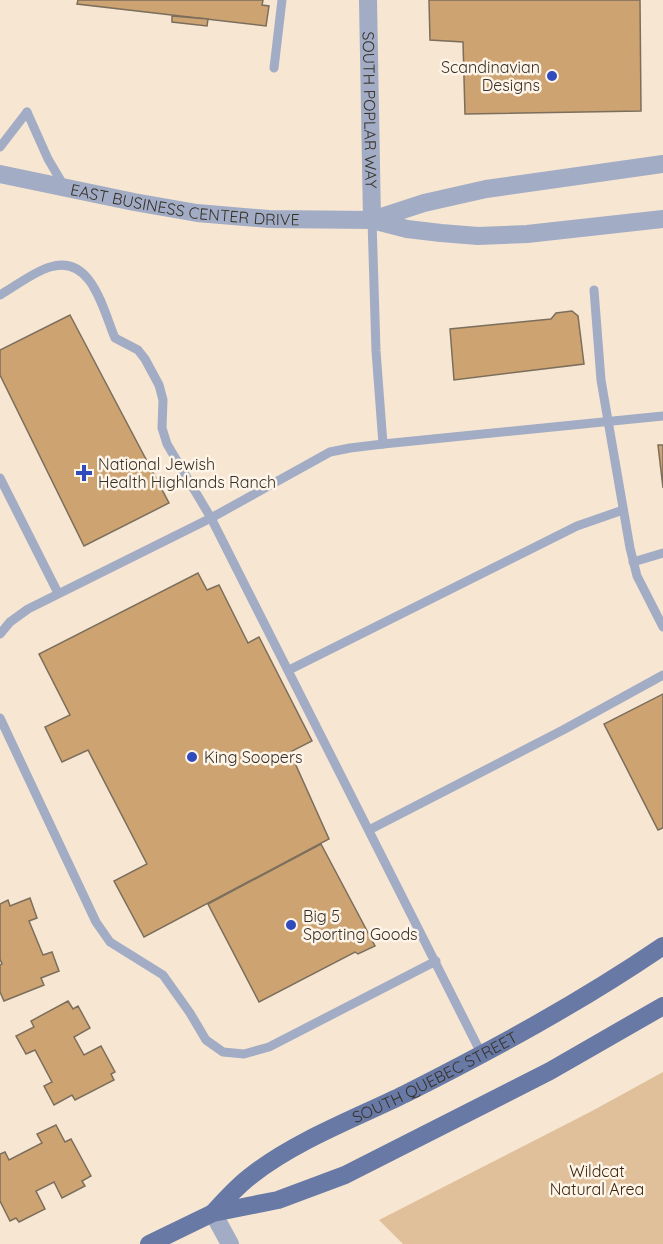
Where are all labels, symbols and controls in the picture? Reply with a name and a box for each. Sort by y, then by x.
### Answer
street label: SOUTH POPLAR WAY [359,31,381,189]
place label: Scandinavian Designs [441,57,540,95]
marker: Scandinavian Designs [545,69,559,83]
street label: EAST BUSINESS CENTER DRIVE [69,179,300,229]
place label: National Jewish Health Highlands Ranch [98,454,276,492]
marker: National Jewish Health Highlands Ranch [75,464,93,482]
place label: King Soopers [204,747,303,767]
marker: King Soopers [185,750,199,764]
place label: Big 5 Sporting Goods [303,906,418,944]
marker: Big 5 Sporting Goods [284,918,298,932]
street label: SOUTH QUEBEC STREET [349,1027,521,1127]
park label: Wildcat Natural Area [550,1161,644,1199]

